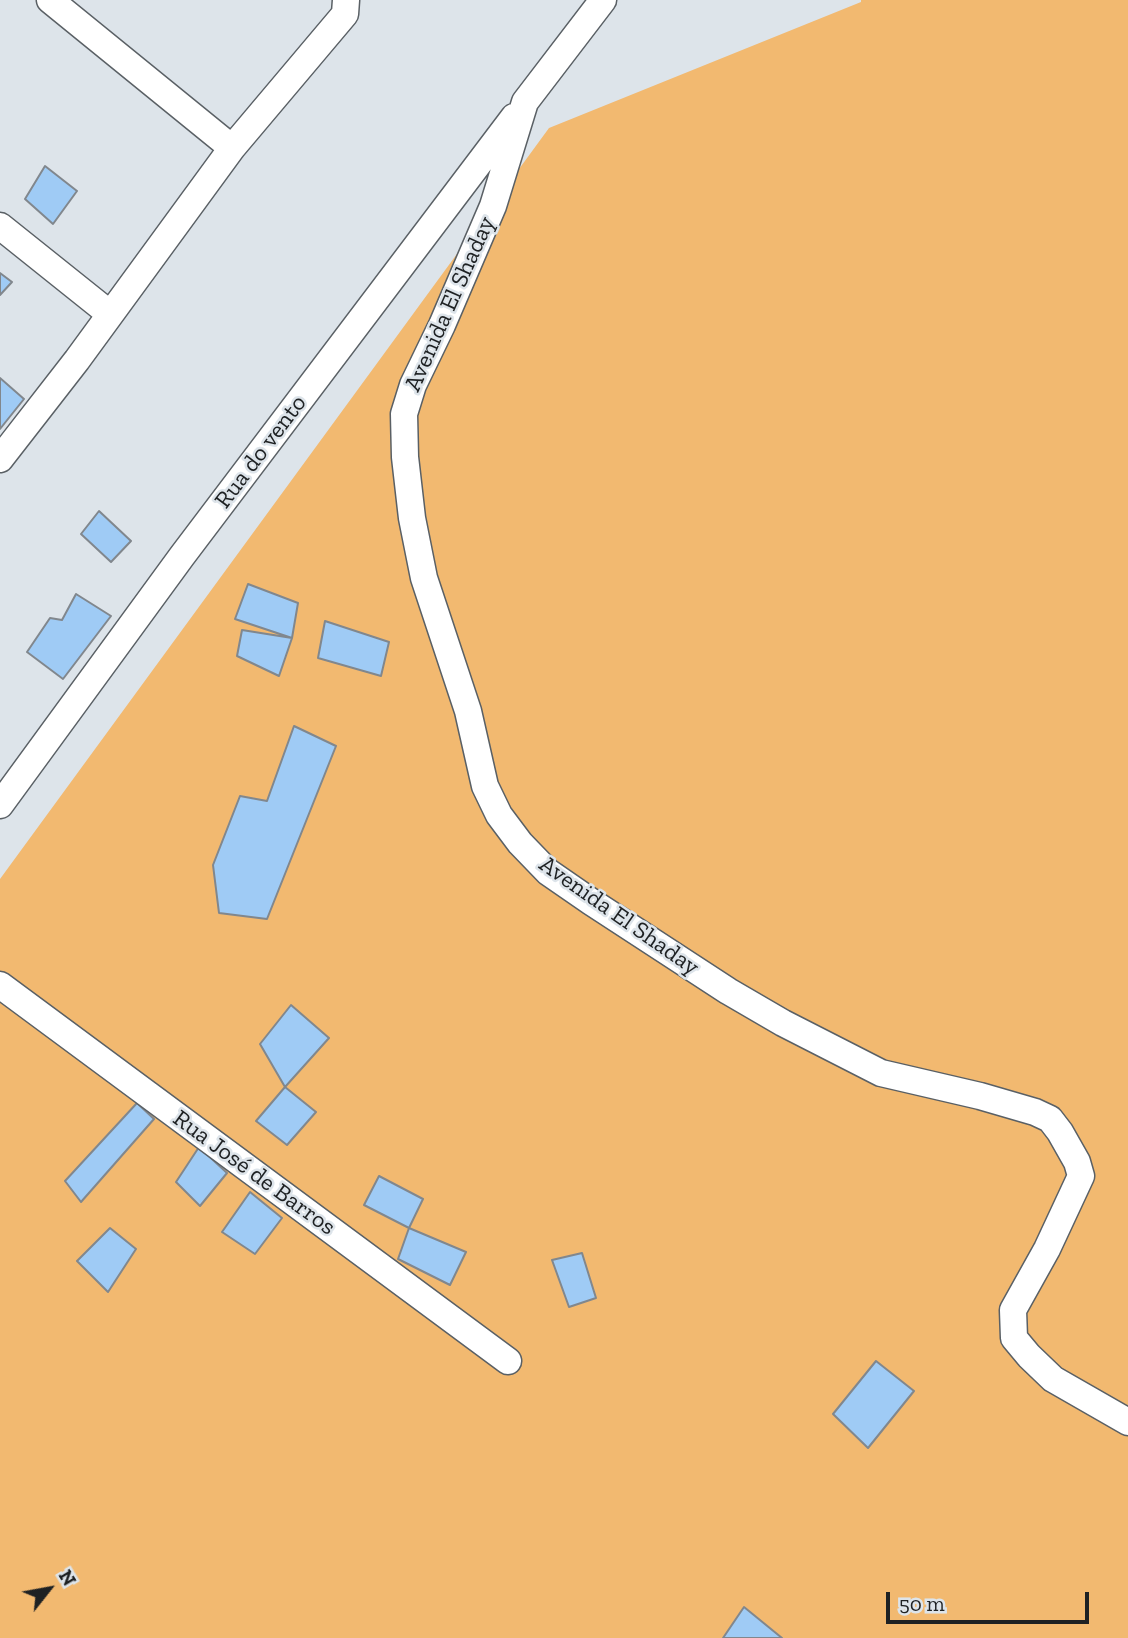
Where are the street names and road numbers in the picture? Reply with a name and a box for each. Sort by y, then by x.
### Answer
street label: Avenida El Shaday [399,212,501,396]
street label: Rua do vento [209,390,313,514]
street label: Avenida El Shaday [534,850,704,982]
street label: Rua José de Barros [167,1104,341,1242]

